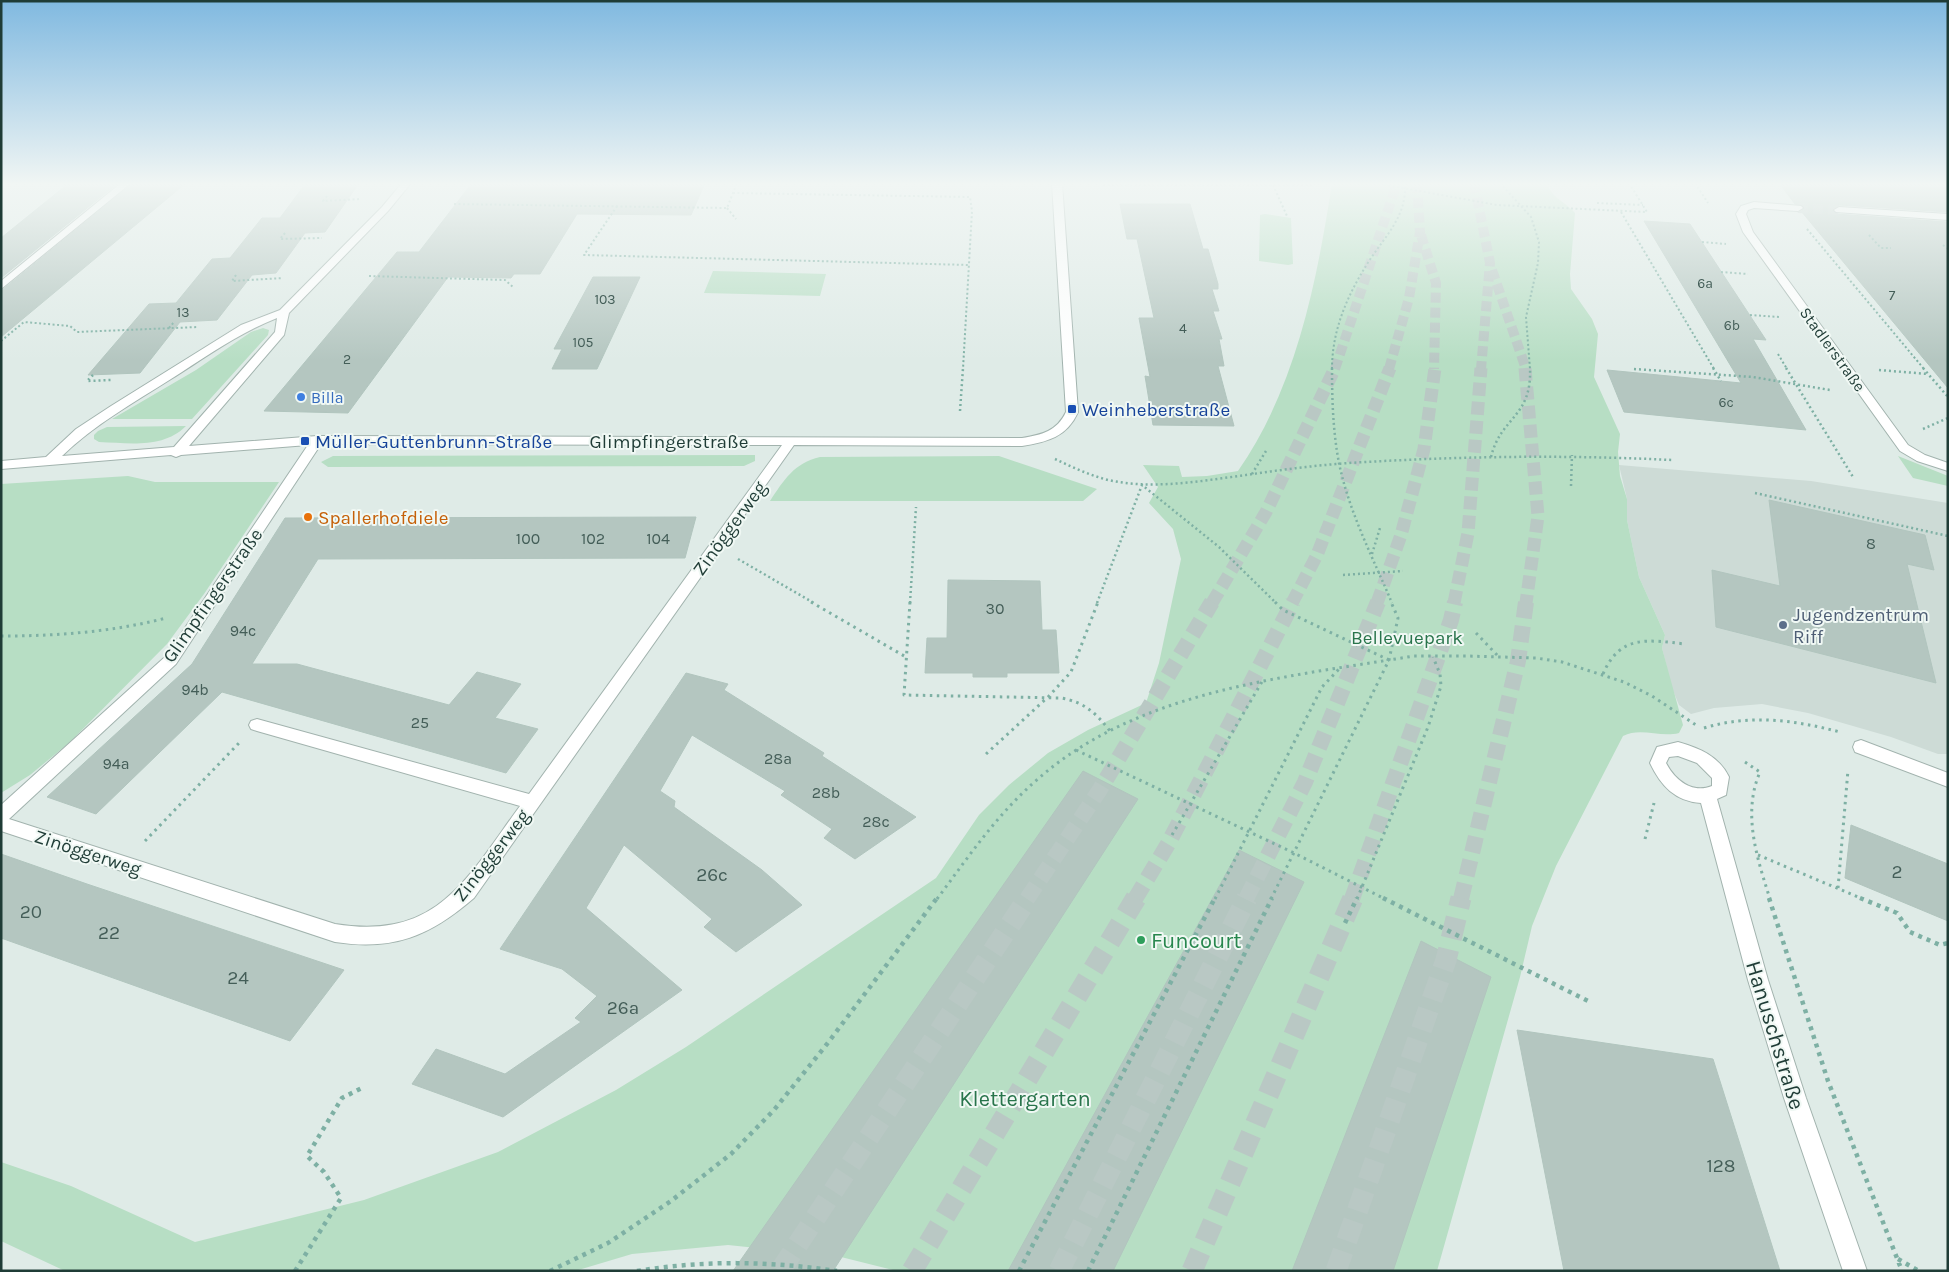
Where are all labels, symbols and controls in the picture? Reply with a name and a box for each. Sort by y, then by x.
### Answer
house number: 6a [1697,275,1713,292]
house number: 7 [1889,287,1896,304]
house number: 103 [594,291,616,308]
street label: Stadlerstraße [1796,303,1870,395]
house number: 13 [177,304,189,321]
house number: 6b [1724,317,1740,334]
house number: 4 [1179,320,1187,337]
house number: 105 [573,334,594,351]
house number: 2 [343,351,351,368]
place label: Billa [311,388,343,407]
marker: Billa [295,391,307,403]
house number: 6c [1718,394,1734,411]
place label: Weinheberstraße [1082,399,1230,421]
marker: Weinheberstraße [1066,403,1078,415]
place label: Müller-Guttenbrunn-Straße [315,431,552,453]
street label: Glimpfingerstraße [590,431,748,453]
marker: Müller-Guttenbrunn-Straße [299,435,311,447]
street label: Zinöggerweg [688,477,772,580]
place label: Spallerhofdiele [318,507,448,529]
marker: Spallerhofdiele [302,511,314,523]
street label: Glimpfingerstraße [158,524,267,667]
house number: 100 [516,529,540,548]
house number: 102 [581,529,605,548]
house number: 104 [646,529,670,548]
house number: 8 [1866,534,1876,553]
house number: 30 [986,599,1004,618]
place label: Jugendzentrum Riff [1793,604,1929,648]
marker: Jugendzentrum Riff [1777,619,1789,631]
house number: 94c [230,621,256,640]
park label: Bellevuepark [1351,627,1463,649]
house number: 94b [181,680,209,699]
house number: 25 [411,713,429,732]
house number: 28a [764,749,792,768]
house number: 94a [102,754,130,773]
house number: 28b [812,783,840,802]
street label: Zinöggerweg [449,805,535,906]
house number: 28c [862,812,890,831]
street label: Zinöggerweg [31,825,144,881]
house number: 2 [1891,861,1903,883]
house number: 26c [696,864,728,886]
house number: 20 [20,901,42,923]
house number: 22 [98,922,120,944]
place label: Funcourt [1151,928,1242,954]
marker: Funcourt [1135,934,1147,946]
street label: Hanuschstraße [1740,958,1810,1113]
house number: 24 [227,967,249,989]
house number: 26a [607,997,639,1019]
park label: Klettergarten [959,1086,1091,1112]
house number: 128 [1707,1155,1735,1177]

